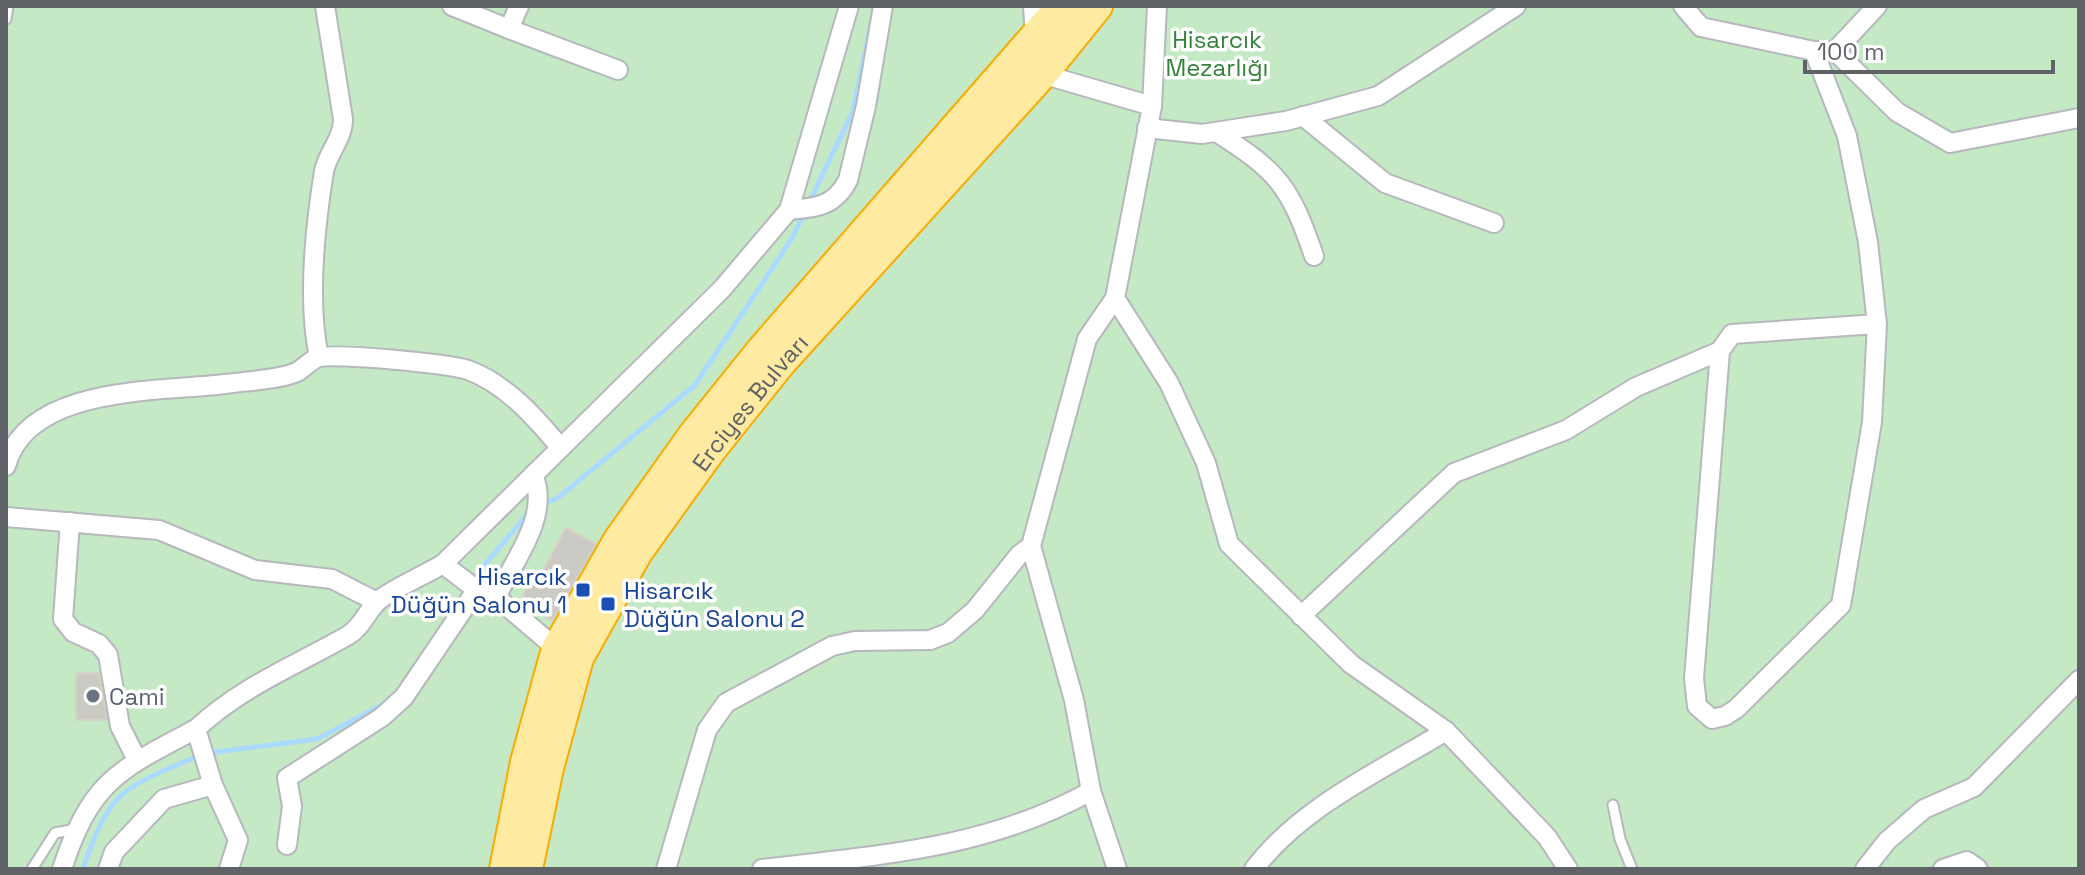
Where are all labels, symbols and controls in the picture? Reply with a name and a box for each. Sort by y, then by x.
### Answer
park label: Hisarcık Mezarlığı [1166,24,1268,83]
scale bar [1805,24,2053,74]
text: 100 m [1817,36,1885,67]
street label: Erciyes Bulvarı [685,327,815,477]
place label: Hisarcık Düğün Salonu 1 [391,561,567,620]
place label: Hisarcık Düğün Salonu 2 [624,575,805,634]
marker: Hisarcık Düğün Salonu 1 [574,581,592,599]
marker: Hisarcık Düğün Salonu 2 [599,595,617,613]
place label: Cami [109,681,165,712]
marker: Cami [84,687,102,705]

